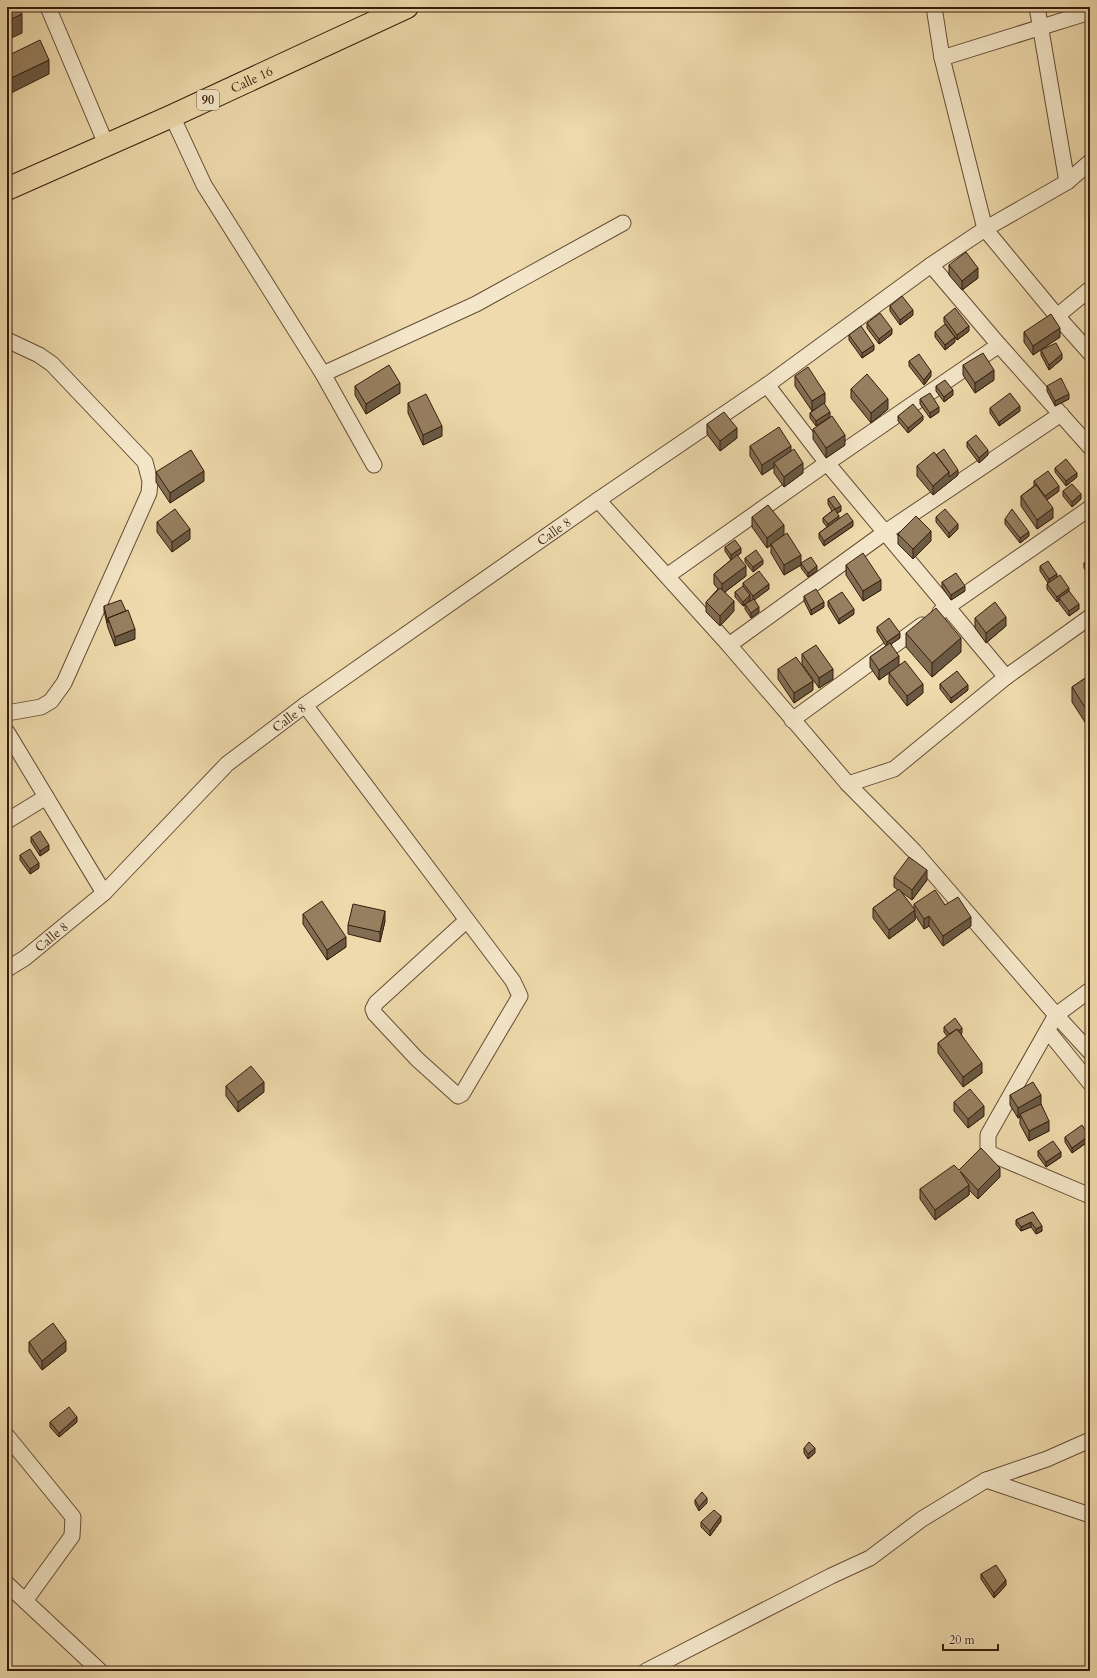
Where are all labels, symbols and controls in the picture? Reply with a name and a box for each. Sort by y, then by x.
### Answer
street label: Calle 16 [228,62,276,98]
road number: 90 [197,90,219,110]
street label: Calle 8 [533,513,575,550]
street label: Calle 8 [269,699,310,737]
street label: Calle 8 [31,918,72,956]
scale bar [943,1626,998,1652]
text: 20 m [949,1632,976,1648]

